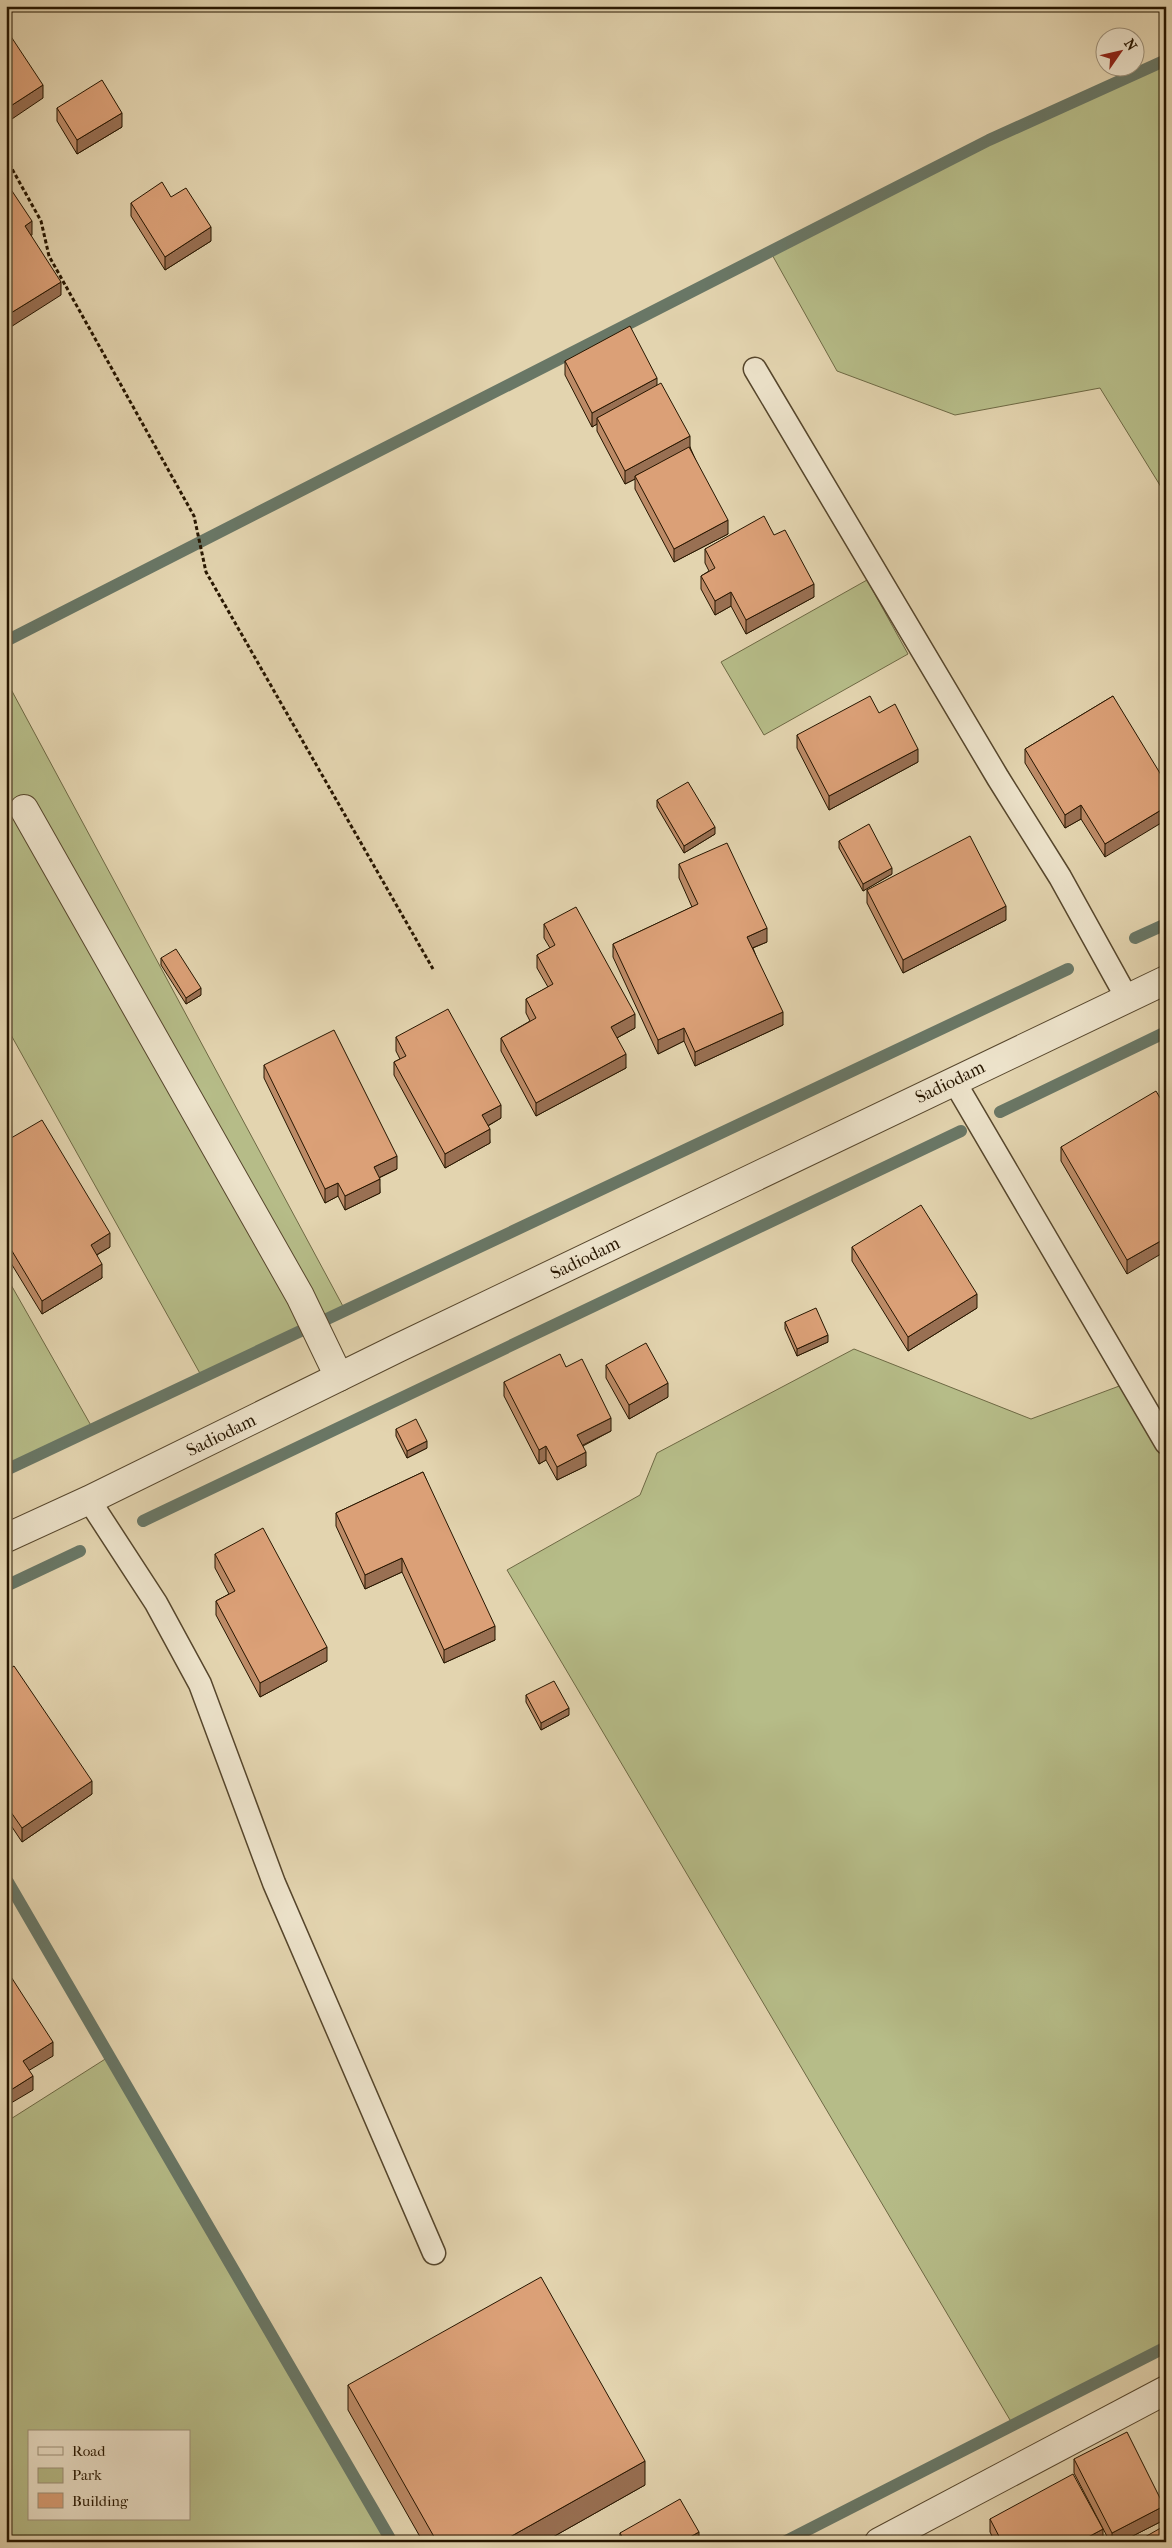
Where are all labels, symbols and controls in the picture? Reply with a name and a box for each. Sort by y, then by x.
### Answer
north arrow [1094,28,1144,78]
text: N [1120,36,1141,54]
street label: Sadiodam [912,1057,988,1108]
street label: Sadiodam [547,1233,623,1284]
street label: Sadiodam [183,1410,259,1461]
legend [28,2430,190,2520]
text: Road [72,2442,106,2460]
text: Park [72,2466,102,2484]
text: Building [72,2492,129,2510]

